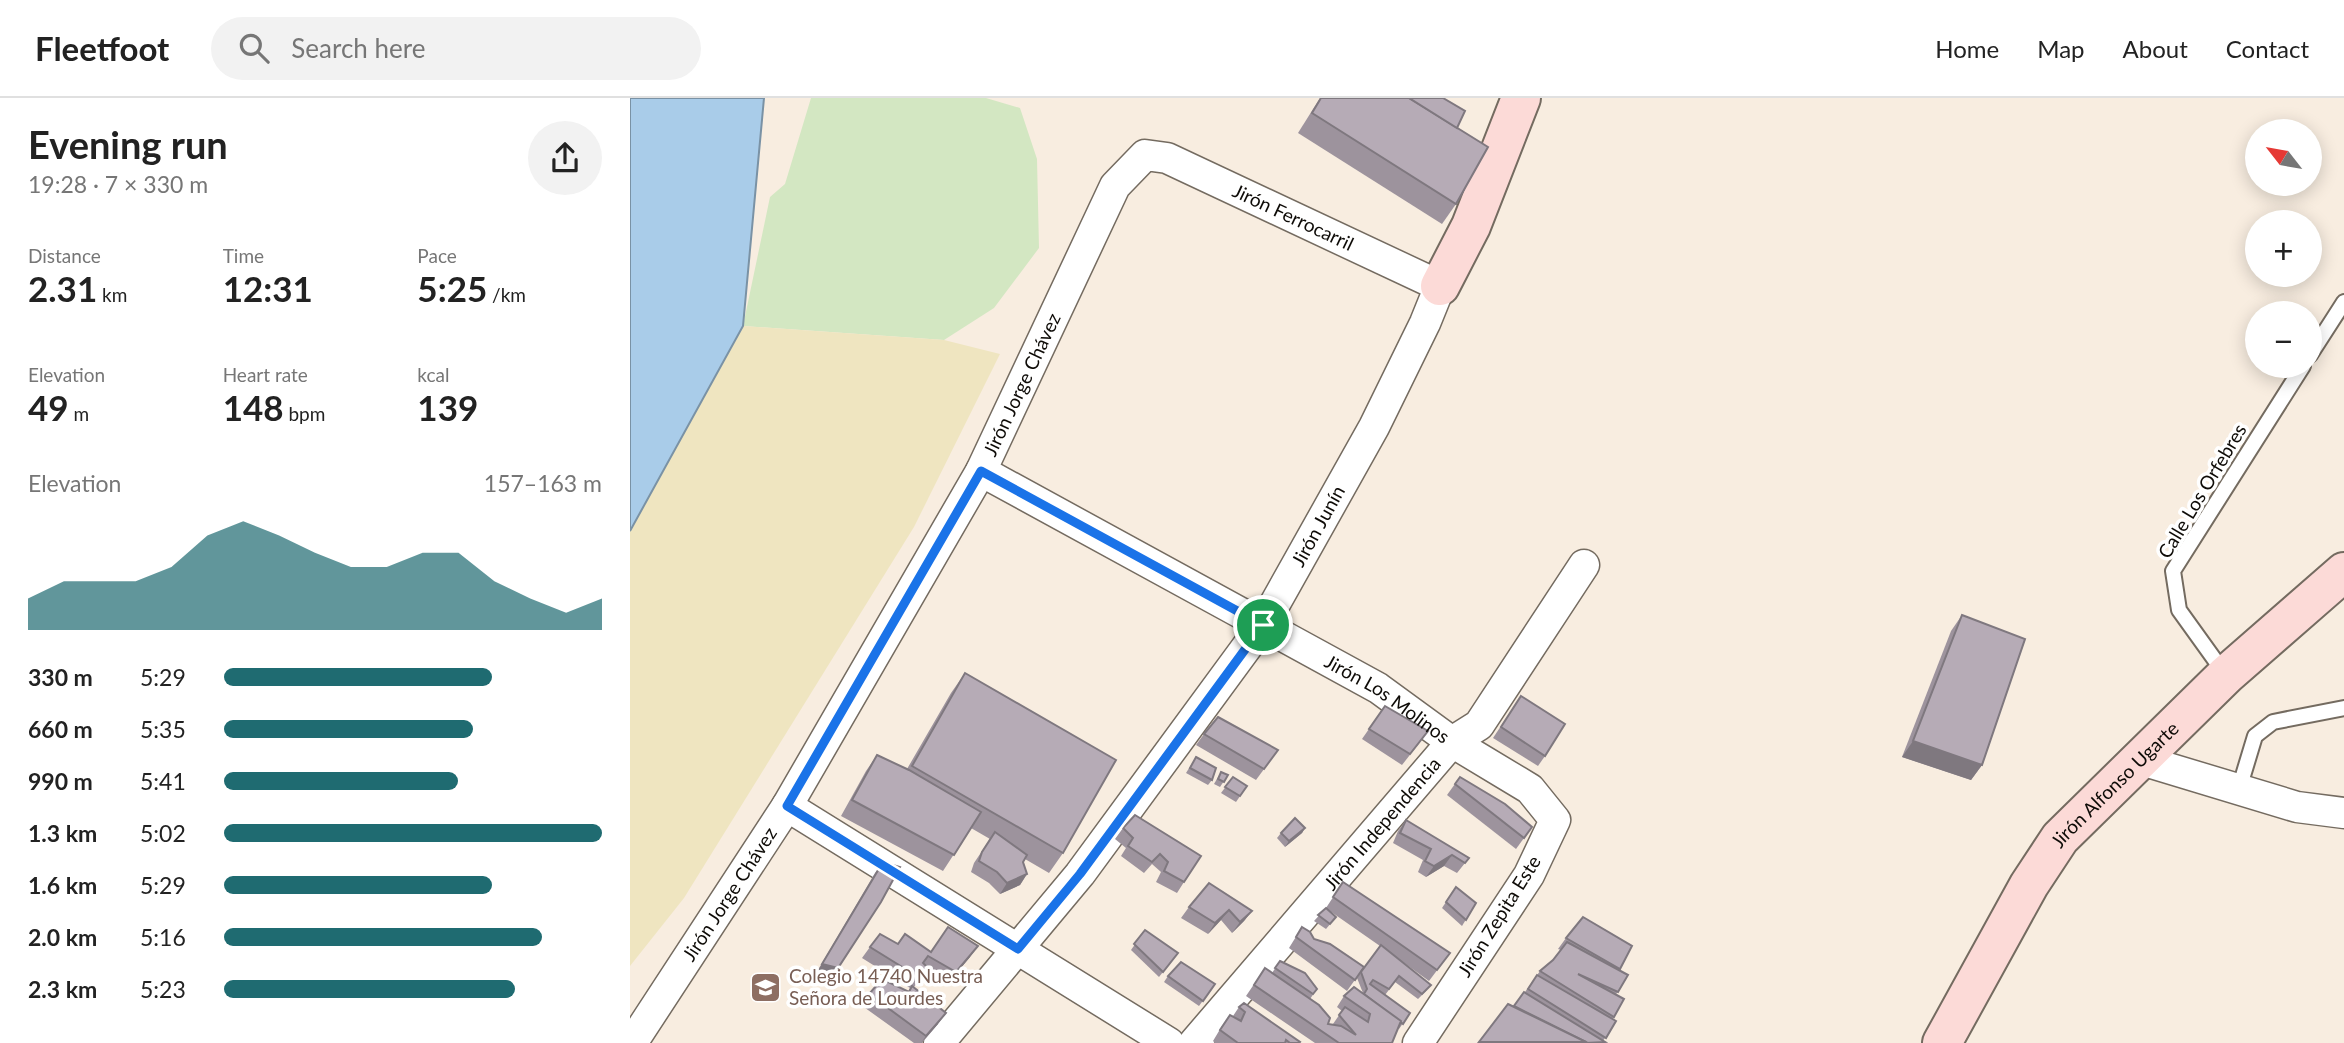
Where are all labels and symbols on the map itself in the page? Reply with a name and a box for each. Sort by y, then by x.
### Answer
north arrow [2245,119,2322,196]
street label: Jirón Ferrocarril [1229,179,1358,255]
street label: Jirón Jorge Chávez [978,309,1065,459]
street label: Calle Los Orfebres [2152,419,2251,562]
street label: Jirón Junín [1286,481,1349,570]
pin [1233,595,1293,655]
street label: Jirón Los Molinos [1321,649,1455,748]
street label: Jirón Alfonso Ugarte [2045,716,2183,851]
street label: Jirón Independencia [1318,752,1445,894]
street label: Jirón Jorge Chávez [677,822,781,965]
street label: Jirón Zepita Este [1452,851,1545,981]
place label: Colegio 14740 Nuestra Señora de Lourdes [789,964,983,1009]
school or university icon: Colegio 14740 Nuestra Señora de Lourdes [749,970,783,1004]

